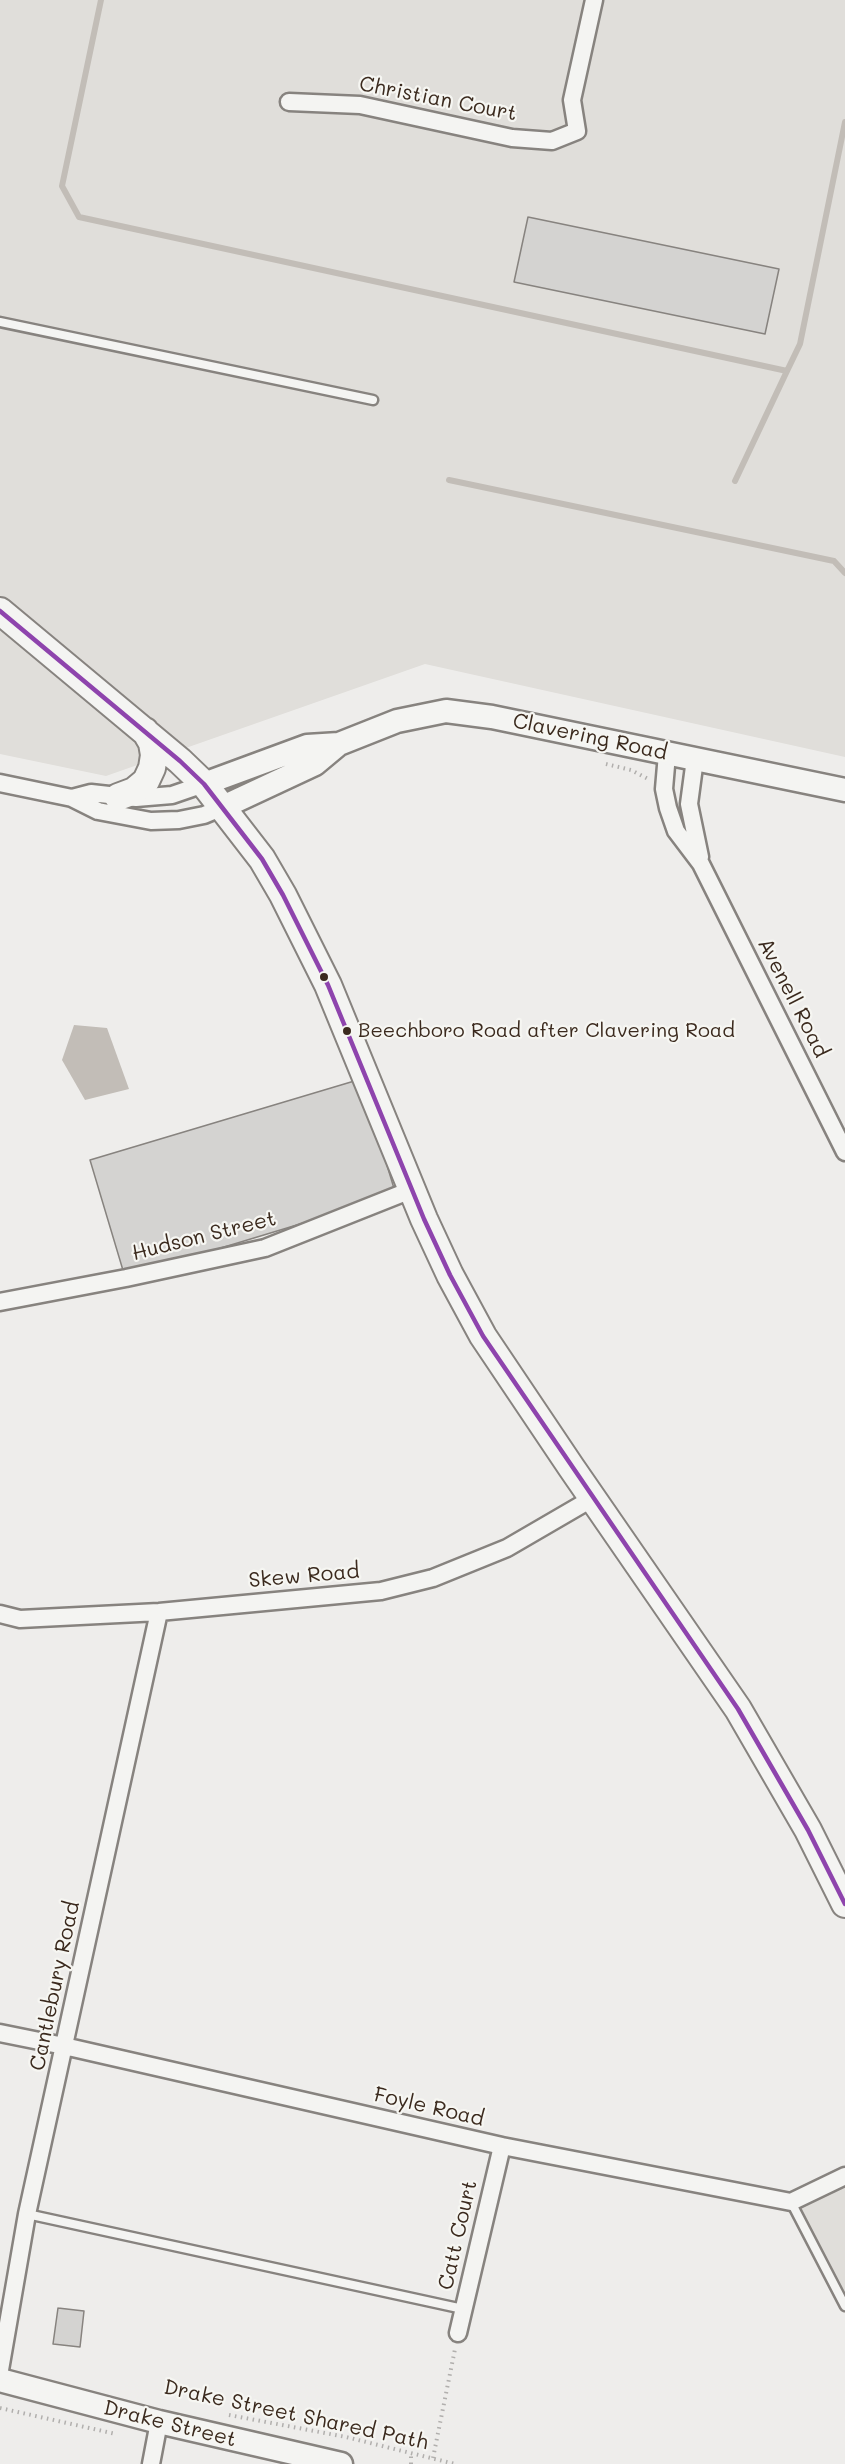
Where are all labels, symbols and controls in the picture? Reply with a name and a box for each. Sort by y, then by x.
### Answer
street label: Christian Court [357,71,519,127]
street label: Clavering Road [510,708,670,766]
street label: Avenell Road [752,934,834,1062]
unlabelled marker [318,971,330,983]
place label: Beechboro Road after Clavering Road [358,1019,735,1043]
marker: Beechboro Road after Clavering Road [341,1025,353,1037]
street label: Hudson Street [129,1206,279,1266]
street label: Skew Road [247,1559,361,1593]
street label: Cantlebury Road [25,1899,85,2073]
street label: Foyle Road [371,2082,487,2132]
street label: Catt Court [433,2178,483,2292]
street label: Drake Street Shared Path [161,2375,431,2455]
street label: Drake Street [101,2395,239,2453]

